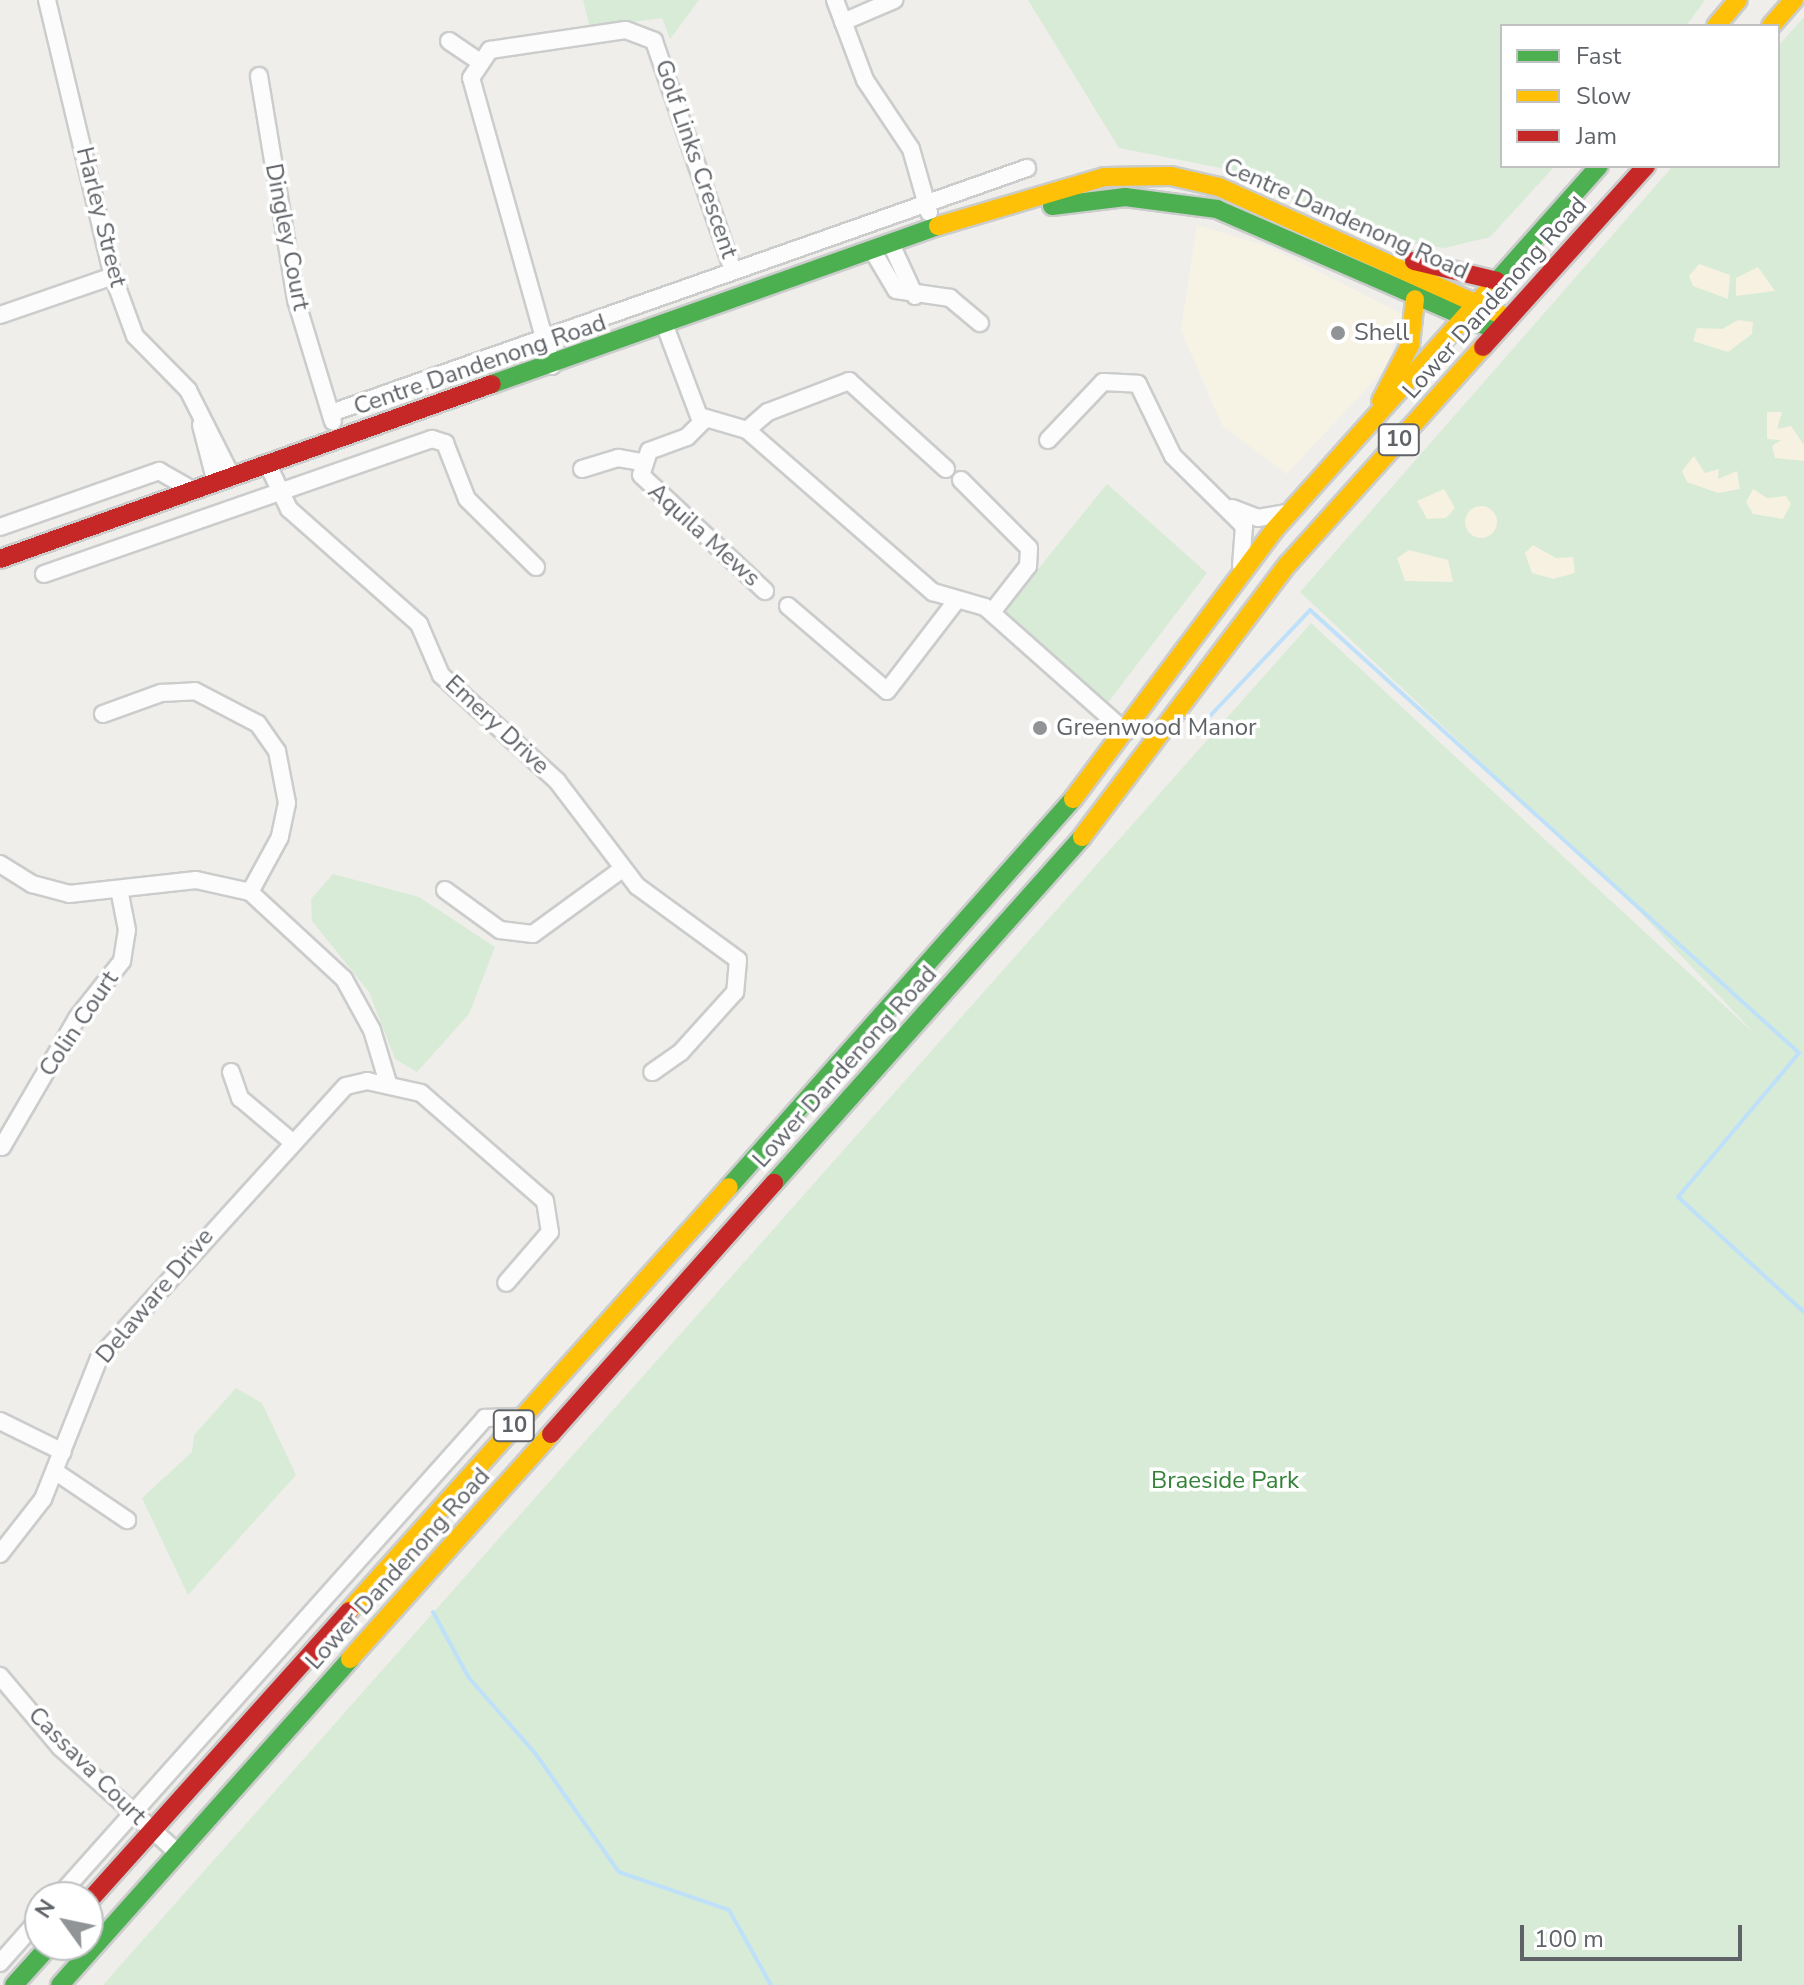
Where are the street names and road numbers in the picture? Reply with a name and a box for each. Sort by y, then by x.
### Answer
street label: Golf Links Crescent [649,56,743,262]
street label: Harley Street [70,144,132,290]
street label: Centre Dandenong Road [1219,152,1473,286]
street label: Dingley Court [259,161,315,313]
street label: Lower Dandenong Road [1397,191,1593,405]
street label: Centre Dandenong Road [350,308,610,422]
road number: 10 [1377,422,1421,458]
street label: Aquila Mews [642,477,766,593]
street label: Emery Drive [439,669,555,781]
street label: Lower Dandenong Road [747,960,943,1174]
street label: Colin Court [33,966,125,1082]
street label: Delaware Drive [90,1223,220,1369]
road number: 10 [492,1408,536,1444]
street label: Lower Dandenong Road [300,1462,496,1676]
street label: Cassava Court [22,1701,152,1831]

